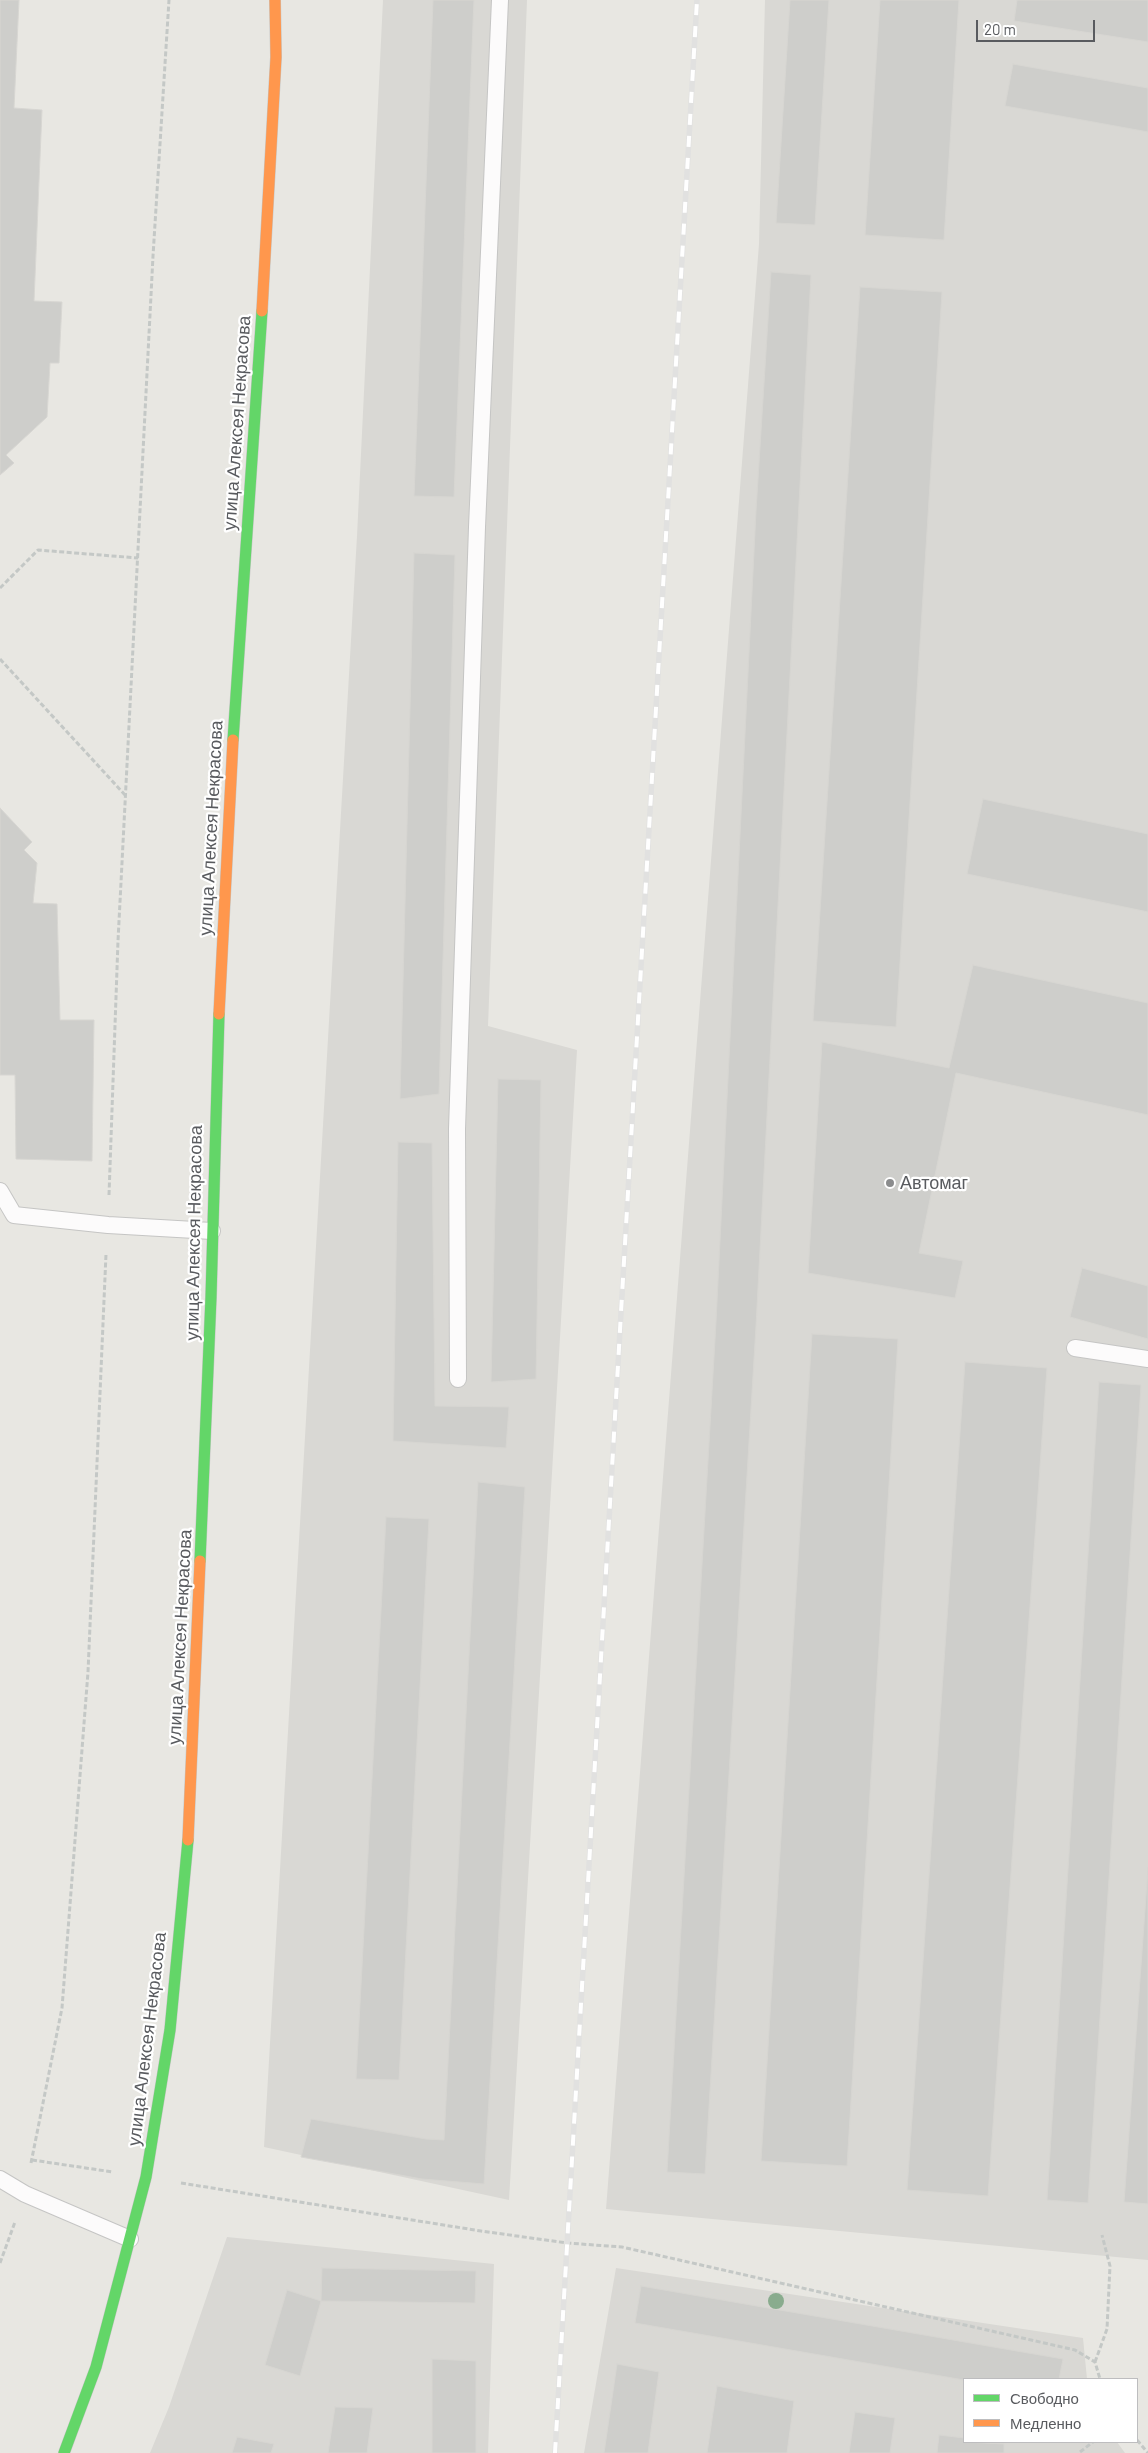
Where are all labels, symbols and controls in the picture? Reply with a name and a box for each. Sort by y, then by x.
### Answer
scale bar [978,10,1097,42]
text: 20 m [984,20,1016,38]
street label: улица Алексея Некрасова [219,315,255,531]
street label: улица Алексея Некрасова [195,720,227,936]
street label: улица Алексея Некрасова [181,1125,207,1341]
place label: Автомаг [900,1172,968,1194]
marker: Автомаг [884,1177,896,1189]
street label: улица Алексея Некрасова [164,1529,196,1745]
street label: улица Алексея Некрасова [123,1931,171,2147]
legend [963,2378,1138,2443]
text: Свободно [1010,2389,1079,2407]
text: Медленно [1010,2414,1081,2432]

